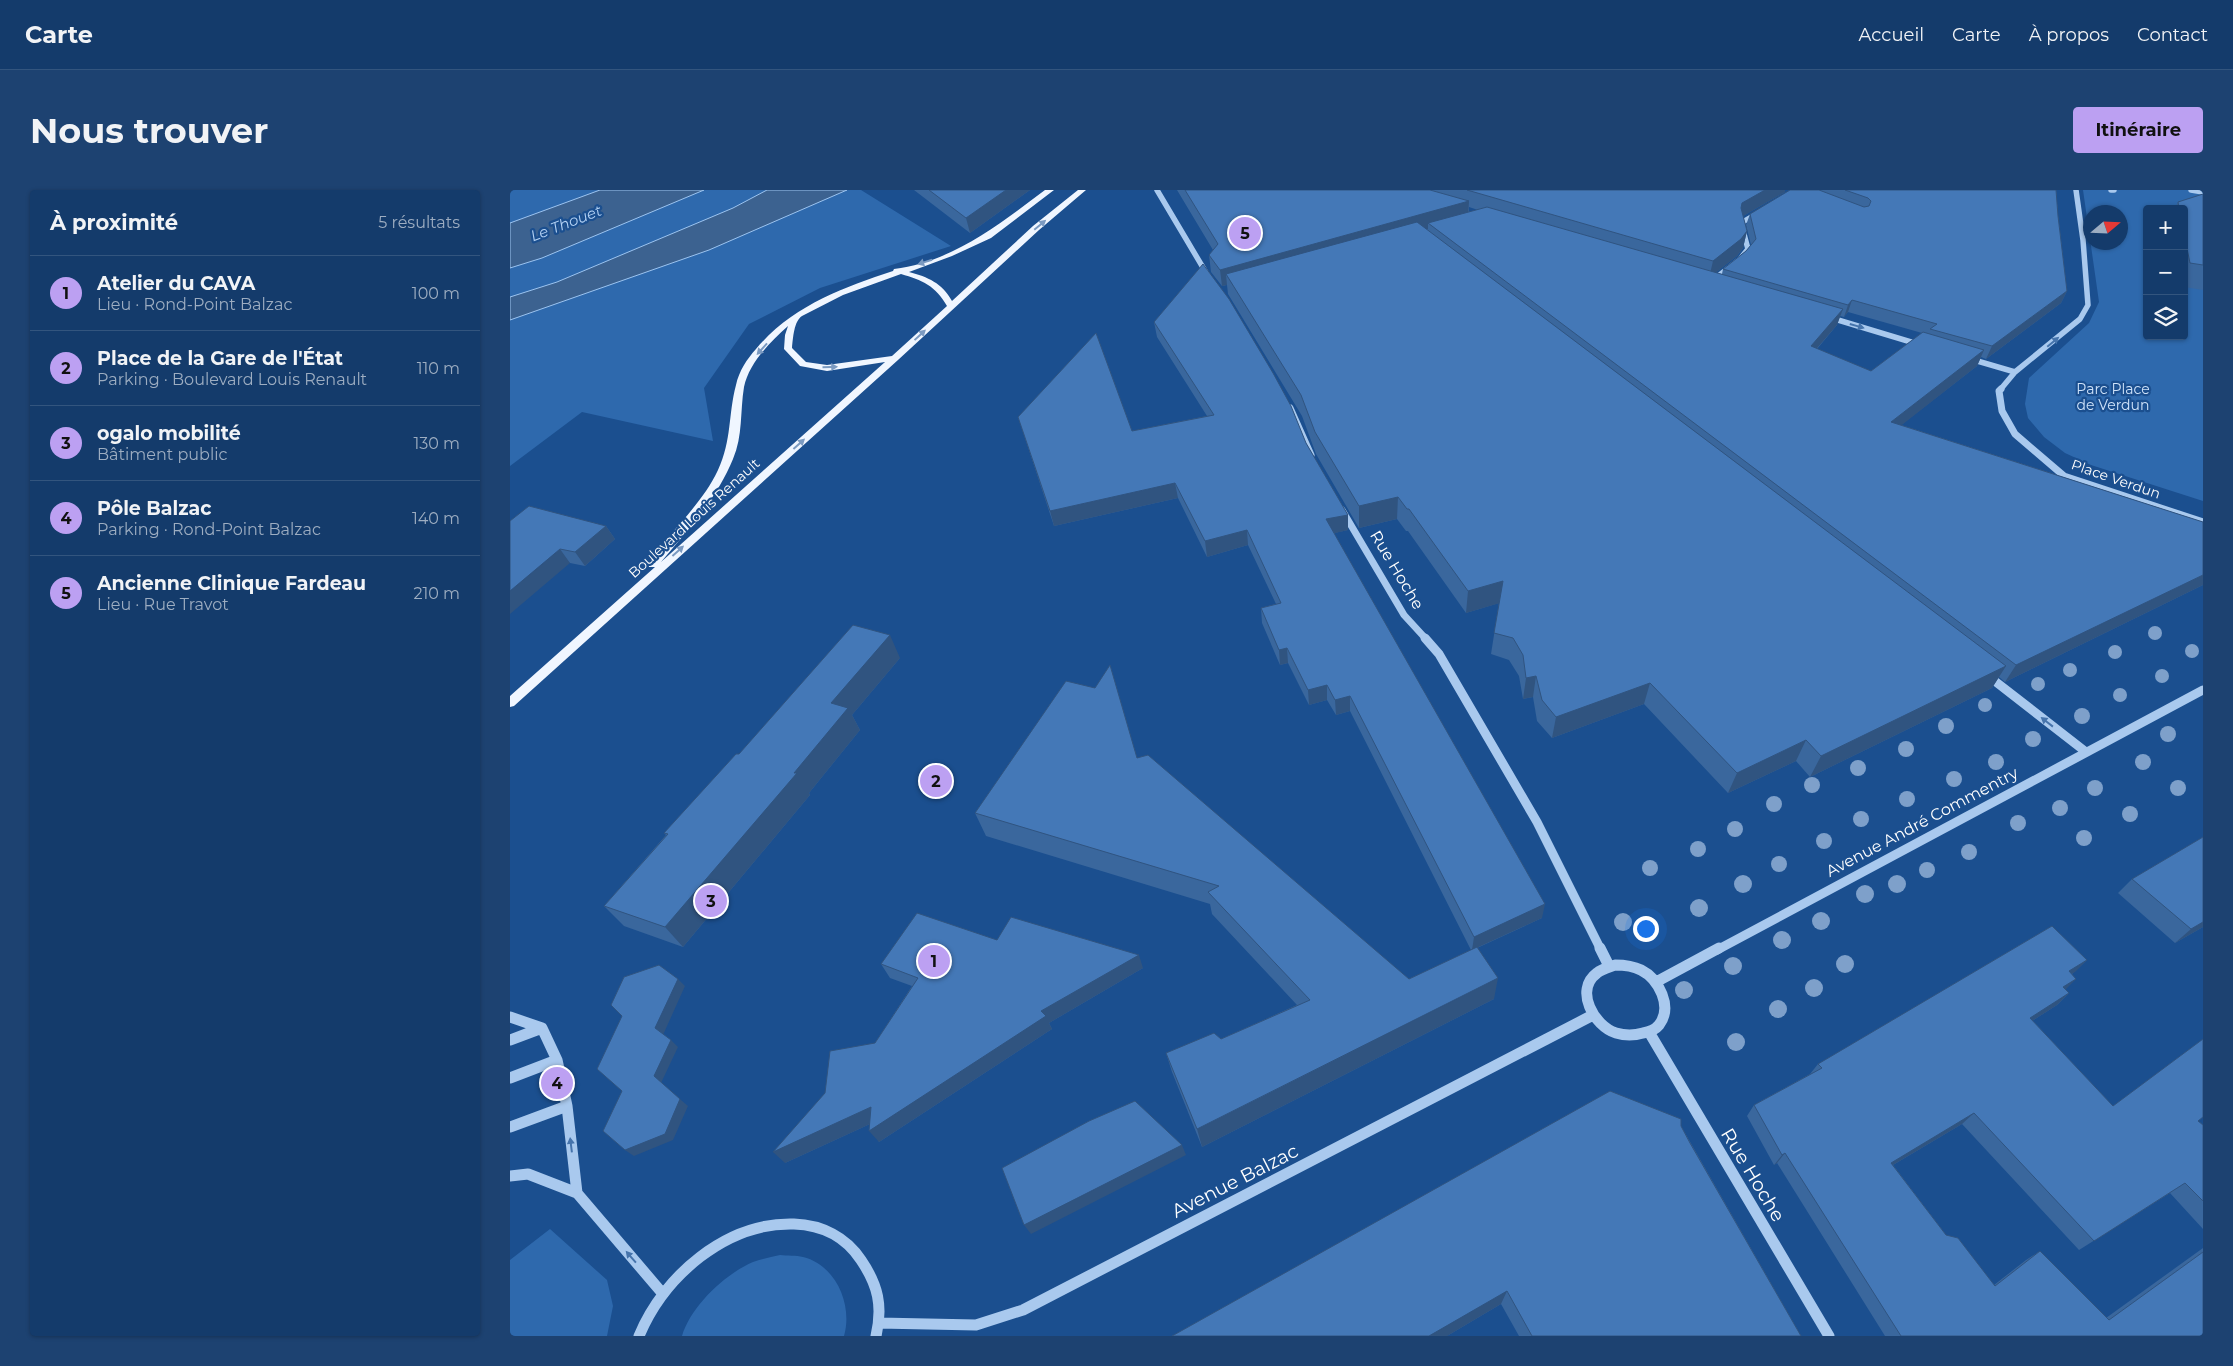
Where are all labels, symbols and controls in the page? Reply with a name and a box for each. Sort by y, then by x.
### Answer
text: Carte [25,20,93,49]
text: Accueil [1859,24,1924,46]
text: Carte [1952,24,2001,46]
text: À propos [2029,24,2109,46]
text: Contact [2137,24,2208,46]
button: Itinéraire [2073,107,2203,153]
text: Nous trouver [30,109,268,152]
water label: Le Thouet [528,201,604,245]
north arrow [2083,205,2128,250]
map controls [2143,205,2188,340]
button: + [2143,205,2188,250]
text: À proximité [50,210,178,235]
text: 5 résultats [378,213,460,232]
pin: 5 [1229,214,1261,252]
one-way arrow [1033,219,1045,231]
button: − [2143,250,2188,295]
one-way arrow [917,259,932,267]
text: Atelier du CAVA [97,272,255,295]
text: 1 [63,284,69,303]
text: 100 m [412,284,460,303]
text: Lieu · Rond-Point Balzac [97,295,293,314]
button: layers [2143,295,2188,340]
one-way arrow [1850,322,1865,330]
one-way arrow [914,329,926,341]
one-way arrow [2046,336,2058,348]
one-way arrow [756,342,768,354]
text: Place de la Gare de l'État [97,347,343,370]
text: 2 [61,359,71,378]
text: 110 m [417,359,460,378]
one-way arrow [822,362,838,370]
text: Parking · Boulevard Louis Renault [97,370,367,389]
park label: Parc Place de Verdun [2076,380,2150,414]
text: ogalo mobilité [97,422,241,445]
text: 3 [61,434,71,453]
text: 130 m [413,434,460,453]
one-way arrow [793,438,806,449]
text: Bâtiment public [97,445,228,464]
street label: Boulevard Louis Renault [625,454,764,582]
street label: Place Verdun [2069,455,2163,503]
text: Pôle Balzac [97,497,212,520]
text: 4 [60,509,72,528]
text: 140 m [412,509,460,528]
text: Parking · Rond-Point Balzac [97,520,321,539]
street label: Rue Hoche [1366,527,1428,613]
one-way arrow [671,546,684,557]
text: Ancienne Clinique Fardeau [97,572,366,595]
text: 5 [61,584,71,603]
text: 210 m [413,584,460,603]
text: Lieu · Rue Travot [97,595,229,614]
one-way arrow [2041,716,2054,727]
pin: 2 [920,762,952,800]
street label: Avenue André Commentry [1823,763,2022,881]
pin: 3 [695,882,727,920]
your location [1633,916,1659,942]
pin: 1 [918,942,950,980]
pin: 4 [541,1064,573,1102]
street label: Rue Hoche [1716,1124,1790,1226]
one-way arrow [567,1137,575,1153]
street label: Avenue Balzac [1168,1139,1302,1223]
one-way arrow [626,1251,637,1264]

